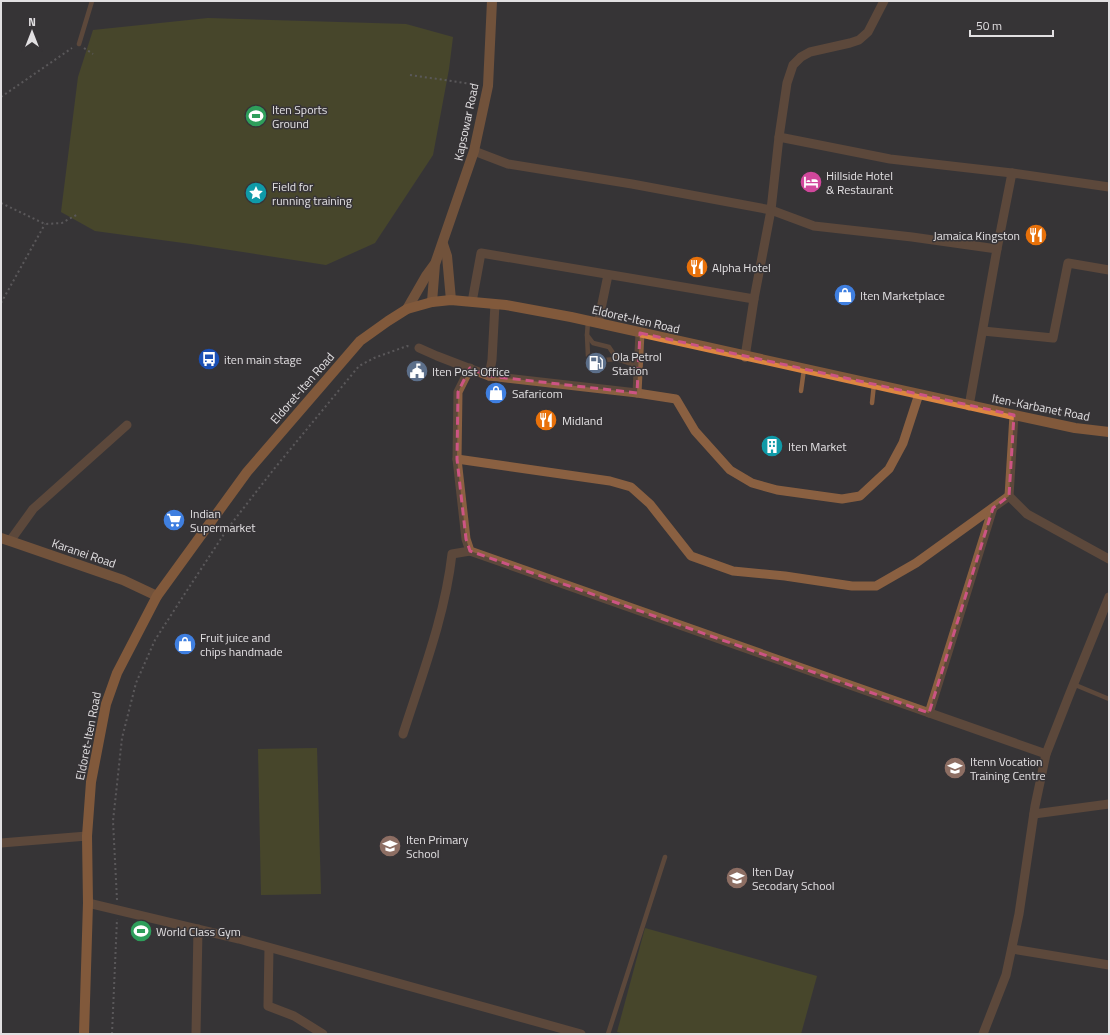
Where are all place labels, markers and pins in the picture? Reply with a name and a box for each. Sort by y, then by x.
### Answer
place label: Iten Sports Ground [272,100,328,133]
sports icon: Iten Sports Ground [243,103,269,129]
place label: Hillside Hotel & Restaurant [826,166,894,199]
hotel icon: Hillside Hotel & Restaurant [798,169,824,195]
place label: Field for running training [272,177,352,210]
place icon: Field for running training [243,180,269,206]
restaurant icon: Jamaica Kingston [1023,222,1049,248]
place label: Jamaica Kingston [933,226,1020,245]
restaurant icon: Alpha Hotel [684,254,710,280]
place label: Alpha Hotel [712,258,771,277]
shop icon: Iten Marketplace [832,282,858,308]
place label: Iten Marketplace [860,286,945,305]
bus stop icon: iten main stage [196,346,222,372]
place label: Ola Petrol Station [612,347,662,380]
place label: iten main stage [224,350,302,369]
fuel station icon: Ola Petrol Station [583,350,609,376]
public building icon: Iten Post Office [404,358,430,384]
place label: Iten Post Office [432,362,510,381]
shop icon: Safaricom [483,380,509,406]
place label: Safaricom [512,384,563,403]
restaurant icon: Midland [533,407,559,433]
place label: Midland [562,411,603,430]
building icon: Iten Market [759,433,785,459]
place label: Iten Market [788,437,847,456]
place label: Indian Supermarket [190,504,256,537]
supermarket icon: Indian Supermarket [161,507,187,533]
place label: Fruit juice and chips handmade [200,628,283,661]
shop icon: Fruit juice and chips handmade [172,631,198,657]
place label: Itenn Vocation Training Centre [970,752,1046,785]
school or university icon: Itenn Vocation Training Centre [942,755,968,781]
place label: Iten Primary School [406,830,468,863]
school or university icon: Iten Primary School [377,833,403,859]
place label: Iten Day Secodary School [752,862,835,895]
school or university icon: Iten Day Secodary School [724,865,750,891]
sports icon: World Class Gym [128,918,154,944]
place label: World Class Gym [156,922,241,941]

